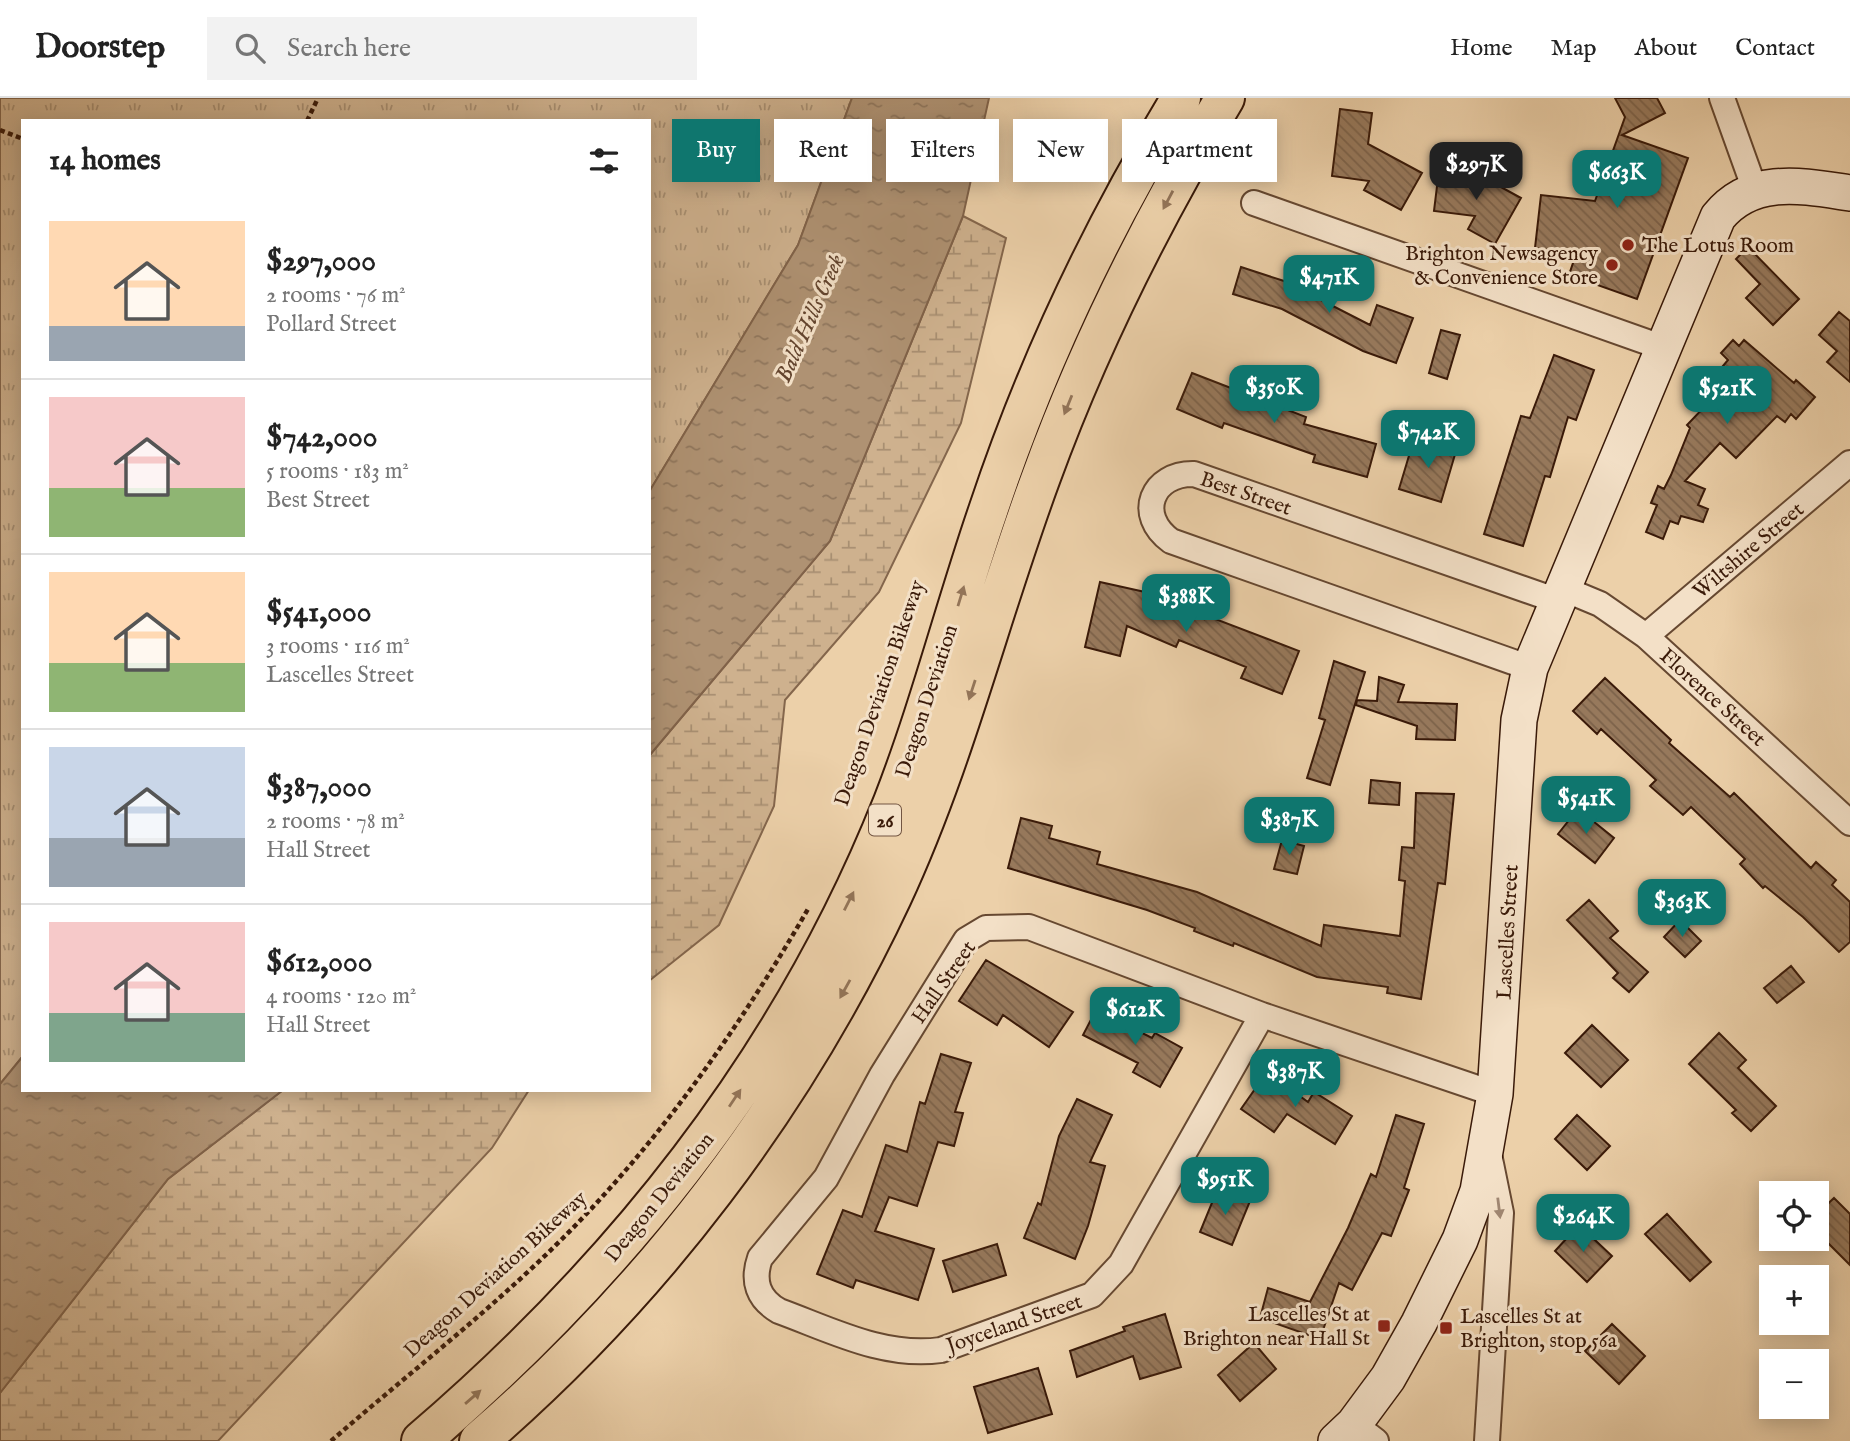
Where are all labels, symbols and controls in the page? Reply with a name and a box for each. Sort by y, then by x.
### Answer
search box [207,17,697,80]
text: Doorstep [35,27,165,69]
icon: search [231,29,269,67]
text: Search here [287,32,411,65]
text: Home [1450,33,1513,64]
text: Map [1551,33,1597,64]
text: About [1635,33,1697,64]
text: Contact [1735,33,1815,64]
chip: Buy [672,119,760,182]
chip: Rent [774,119,872,182]
chip: Filters [886,119,999,182]
chip: New [1013,119,1108,182]
chip: Apartment [1122,119,1277,182]
text: 14 homes [49,142,161,180]
icon: filters [585,142,623,180]
pin: $297K [1427,142,1525,202]
text: $297K [1446,150,1506,179]
pin: $663K [1568,150,1666,210]
text: $663K [1588,158,1646,187]
one-way arrow [1162,190,1173,210]
place label: The Lotus Room [1642,233,1794,260]
marker: The Lotus Room [1620,237,1636,253]
place label: Brighton Newsagency & Convenience Store [1405,241,1599,292]
text: $297,000 [266,243,376,281]
icon: home [105,249,189,333]
water label: Bald Hills Creek [769,250,852,387]
pin: $471K [1280,256,1378,315]
marker: Brighton Newsagency & Convenience Store [1604,257,1620,273]
text: $471K [1299,263,1359,292]
text: 2 rooms · 76 m² [266,281,406,310]
text: Pollard Street [266,310,397,339]
pin: $350K [1225,366,1323,425]
pin: $521K [1678,366,1776,426]
text: $350K [1245,373,1303,402]
text: $521K [1699,374,1755,403]
one-way arrow [1063,394,1074,415]
pin: $742K [1379,410,1477,470]
text: $742K [1397,418,1459,447]
text: $742,000 [266,419,378,457]
icon: home [105,425,189,509]
text: 5 rooms · 183 m² [266,457,409,486]
street label: Best Street [1196,466,1295,523]
text: Best Street [266,486,370,515]
street label: Wiltshire Street [1688,497,1810,605]
pin: $388K [1137,574,1235,634]
street label: Deagon Deviation Bikeway [828,577,930,809]
text: $388K [1158,582,1214,611]
one-way arrow [956,585,967,606]
text: $541,000 [266,594,371,632]
icon: home [105,600,189,684]
street label: Deagon Deviation [889,621,963,781]
text: 3 rooms · 116 m² [266,632,410,661]
street label: Florence Street [1653,643,1771,753]
text: Lascelles Street [266,661,414,690]
one-way arrow [966,679,977,700]
text: $387,000 [266,769,372,807]
icon: home [105,775,189,859]
pin: $541K [1537,776,1635,836]
text: $541K [1557,784,1615,813]
pin: $387K [1240,798,1338,857]
road number: 26 [869,804,901,835]
text: $387K [1260,805,1318,834]
text: 2 rooms · 78 m² [266,807,405,836]
text: Hall Street [266,836,370,865]
street label: Lascelles Street [1491,864,1526,1000]
pin: $363K [1633,880,1731,939]
text: $363K [1654,887,1710,916]
one-way arrow [843,891,854,911]
street label: Hall Street [906,936,983,1030]
text: $612,000 [266,944,373,982]
icon: home [105,950,189,1034]
one-way arrow [839,979,851,999]
text: 4 rooms · 120 m² [266,982,416,1011]
pin: $612K [1086,988,1184,1047]
text: $612K [1106,995,1164,1024]
text: Hall Street [266,1011,370,1040]
pin: $387K [1246,1049,1344,1109]
text: $387K [1266,1057,1324,1086]
one-way arrow [729,1088,742,1107]
street label: Deagon Deviation [599,1127,721,1268]
pin: $951K [1176,1158,1274,1217]
text: $951K [1197,1165,1253,1194]
map controls [1759,1181,1829,1419]
button: locate [1759,1181,1829,1251]
street label: Deagon Deviation Bikeway [399,1185,594,1365]
pin: $264K [1534,1194,1632,1254]
one-way arrow [1494,1197,1505,1219]
text: $264K [1552,1202,1614,1231]
button: + [1759,1265,1829,1335]
street label: Joyceland Street [941,1289,1086,1361]
place label: Lascelles St at Brighton near Hall St [1183,1302,1370,1353]
place label: Lascelles St at Brighton, stop 56a [1460,1304,1618,1355]
marker: Lascelles St at Brighton near Hall St [1376,1318,1392,1334]
marker: Lascelles St at Brighton, stop 56a [1438,1320,1454,1336]
button: − [1759,1349,1829,1419]
one-way arrow [464,1390,481,1405]

